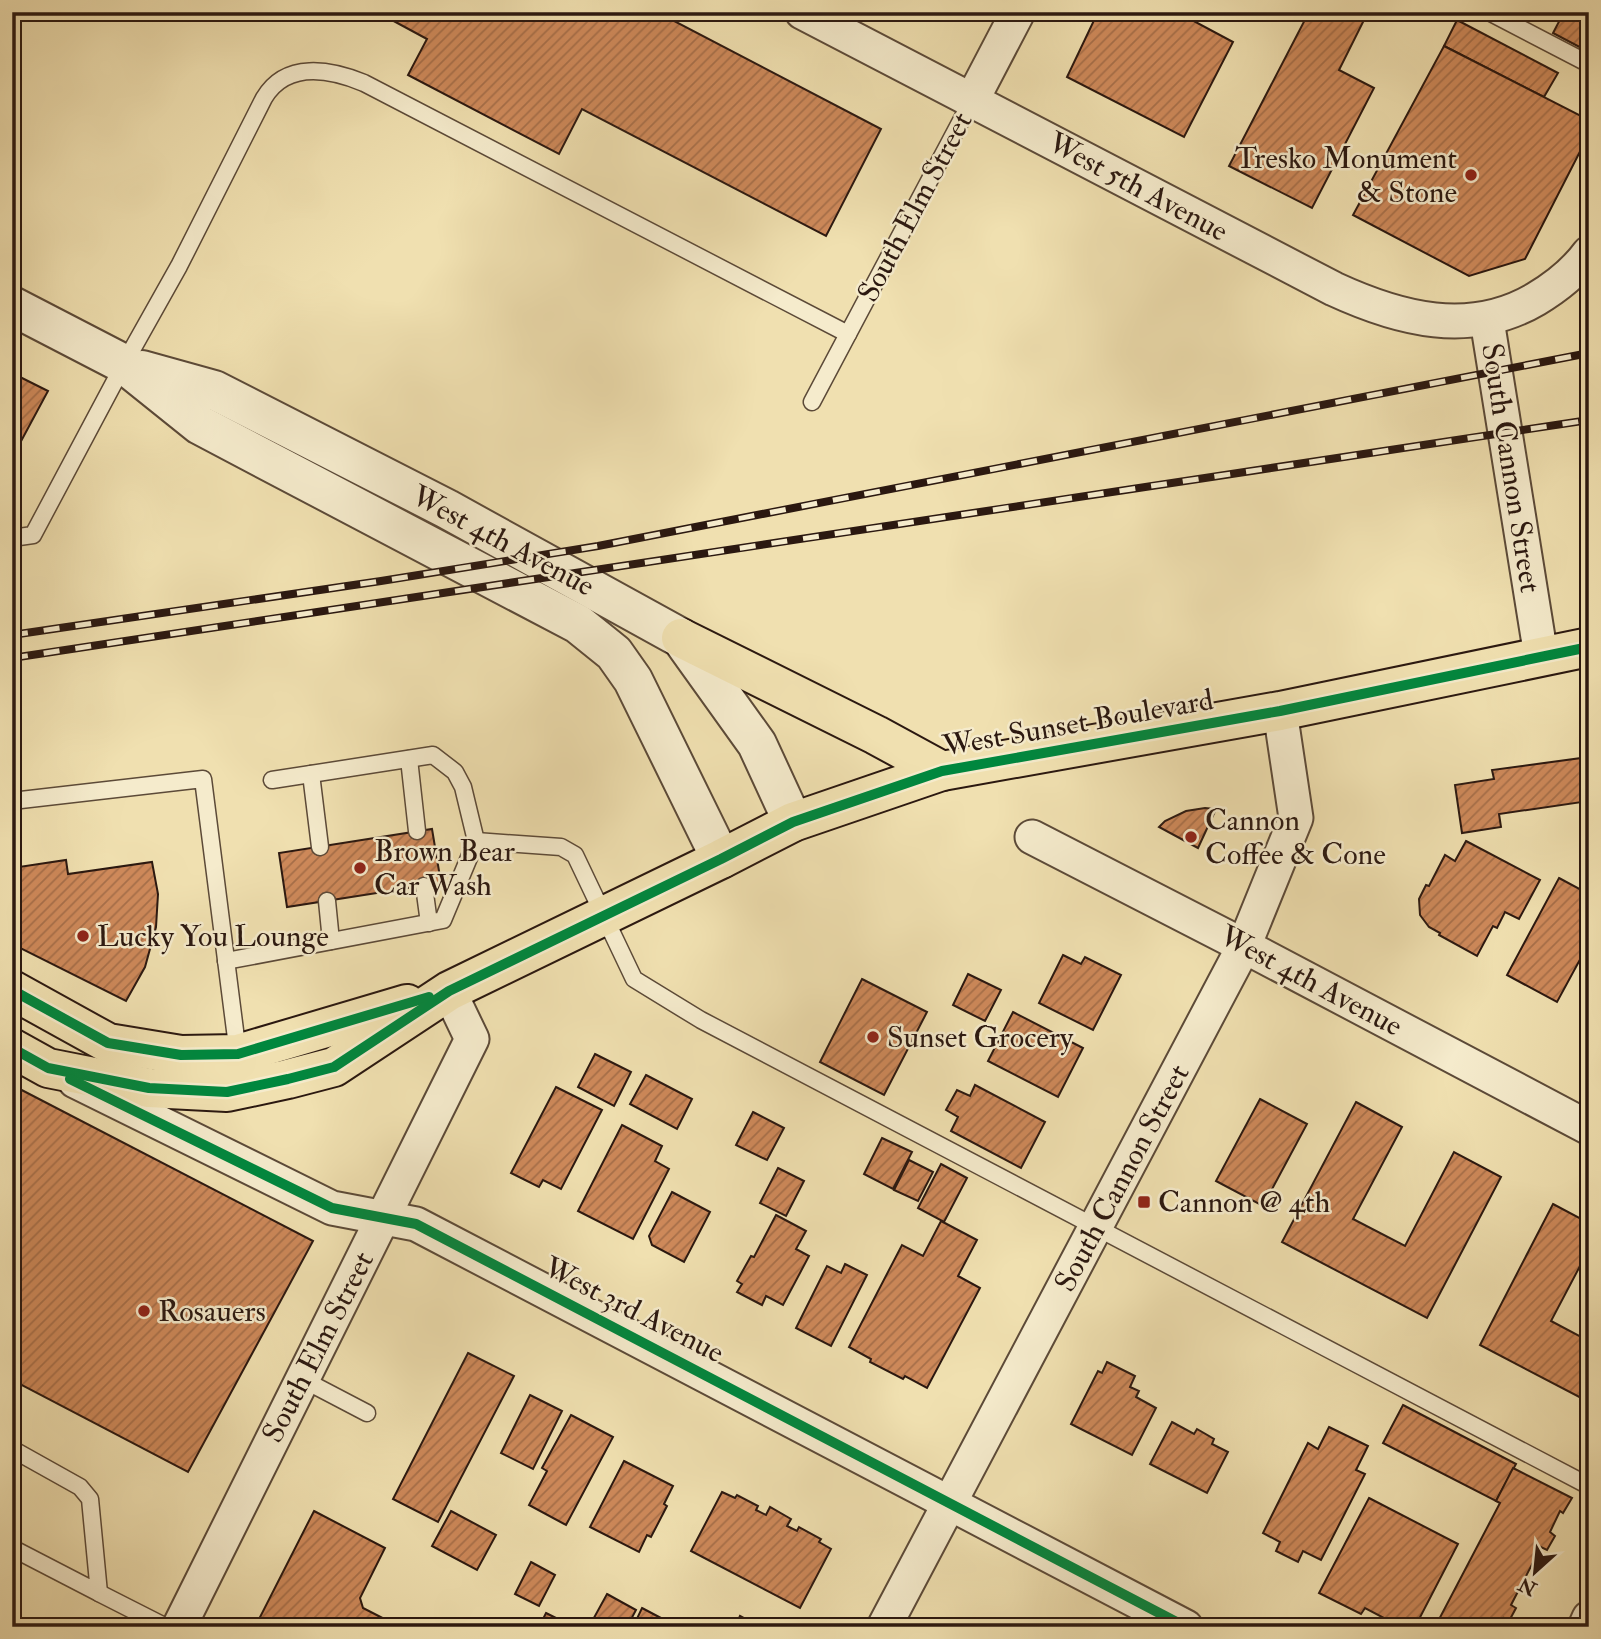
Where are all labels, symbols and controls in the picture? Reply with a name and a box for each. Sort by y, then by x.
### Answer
street label: South Elm Street [849,106,981,308]
street label: West 5th Avenue [1041,124,1234,250]
place label: Tresko Monument & Stone [1235,140,1457,211]
marker: Tresko Monument & Stone [1463,167,1479,183]
street label: South Cannon Street [1473,341,1549,596]
street label: West 4th Avenue [404,477,601,605]
street label: West Sunset Boulevard [939,681,1216,765]
place label: Cannon Coffee & Cone [1205,802,1386,873]
marker: Cannon Coffee & Cone [1183,829,1199,845]
place label: Brown Bear Car Wash [374,833,515,904]
marker: Brown Bear Car Wash [352,860,368,876]
street label: West 4th Avenue [1212,917,1409,1045]
place label: Lucky You Lounge [97,918,329,955]
marker: Lucky You Lounge [75,928,91,944]
place label: Sunset Grocery [887,1019,1074,1056]
marker: Sunset Grocery [865,1029,881,1045]
street label: South Cannon Street [1047,1058,1198,1298]
place label: Cannon @ 4th [1158,1184,1330,1221]
marker: Cannon @ 4th [1136,1194,1152,1210]
street label: South Elm Street [254,1245,382,1449]
street label: West 3rd Avenue [537,1248,730,1371]
place label: Rosauers [158,1293,266,1330]
marker: Rosauers [136,1303,152,1319]
north arrow [1500,1538,1570,1608]
text: N [1514,1571,1542,1601]

